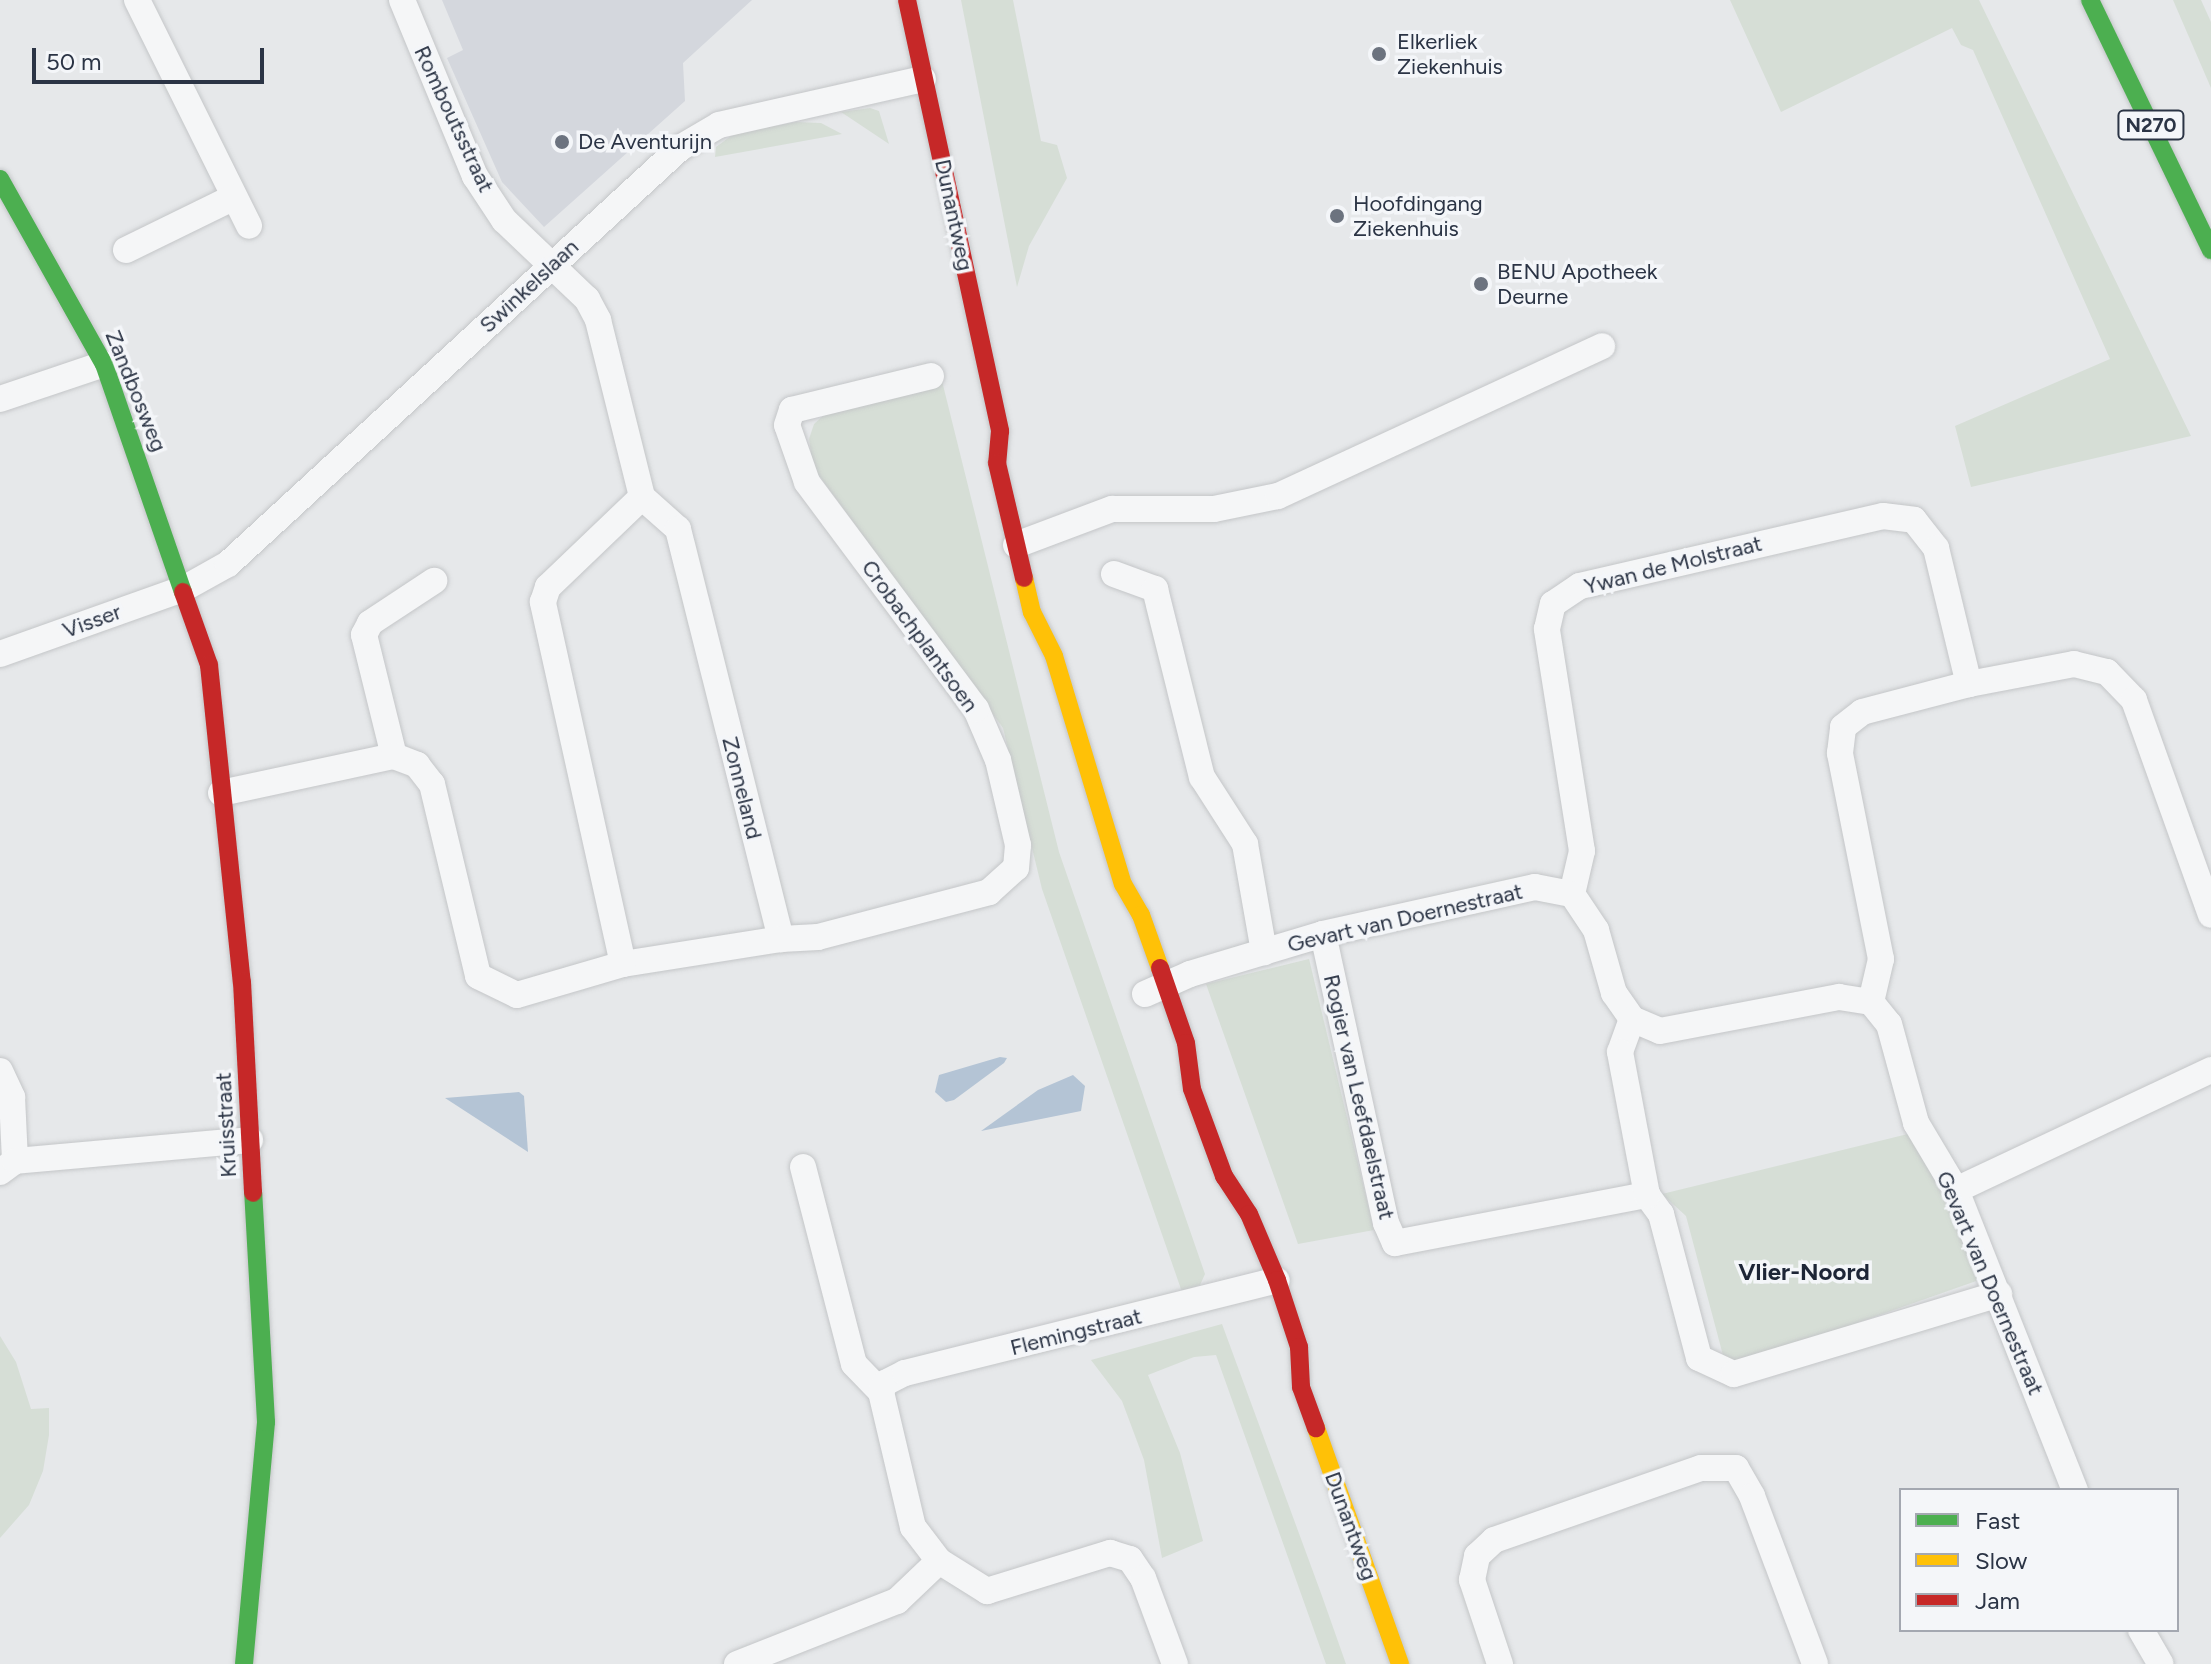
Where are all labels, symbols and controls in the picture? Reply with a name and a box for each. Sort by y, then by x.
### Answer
place label: Elkerliek Ziekenhuis [1397,28,1503,80]
scale bar [36,32,268,82]
street label: Romboutsstraat [409,42,499,196]
marker: Elkerliek Ziekenhuis [1368,43,1390,65]
text: 50 m [46,47,102,76]
road number: N270 [2117,109,2185,141]
place label: De Aventurijn [578,129,712,155]
marker: De Aventurijn [553,133,571,151]
street label: Dunantweg [929,157,979,273]
place label: Hoofdingang Ziekenhuis [1353,190,1483,242]
marker: Hoofdingang Ziekenhuis [1328,207,1346,225]
street label: Swinkelslaan [474,234,584,338]
place label: BENU Apotheek Deurne [1497,258,1657,310]
marker: BENU Apotheek Deurne [1472,275,1490,293]
street label: Zandbosweg [100,327,172,455]
street label: Ywan de Molstraat [1581,530,1765,600]
street label: Crobachplantsoen [856,555,984,717]
street label: Visser [59,598,125,644]
street label: Zonneland [717,734,767,842]
street label: Gevart van Doernestraat [1285,878,1525,958]
street label: Rogier van Leefdaelstraat [1318,972,1400,1222]
street label: Kruisstraat [210,1072,242,1178]
street label: Gevart van Doernestraat [1931,1167,2049,1399]
district label: Vlier-Noord [1738,1258,1870,1286]
street label: Flemingstraat [1008,1303,1144,1361]
street label: Dunantweg [1319,1468,1383,1584]
legend [1899,1488,2179,1632]
text: Fast [1975,1506,2020,1535]
text: Slow [1975,1546,2027,1575]
text: Jam [1975,1586,2020,1615]

